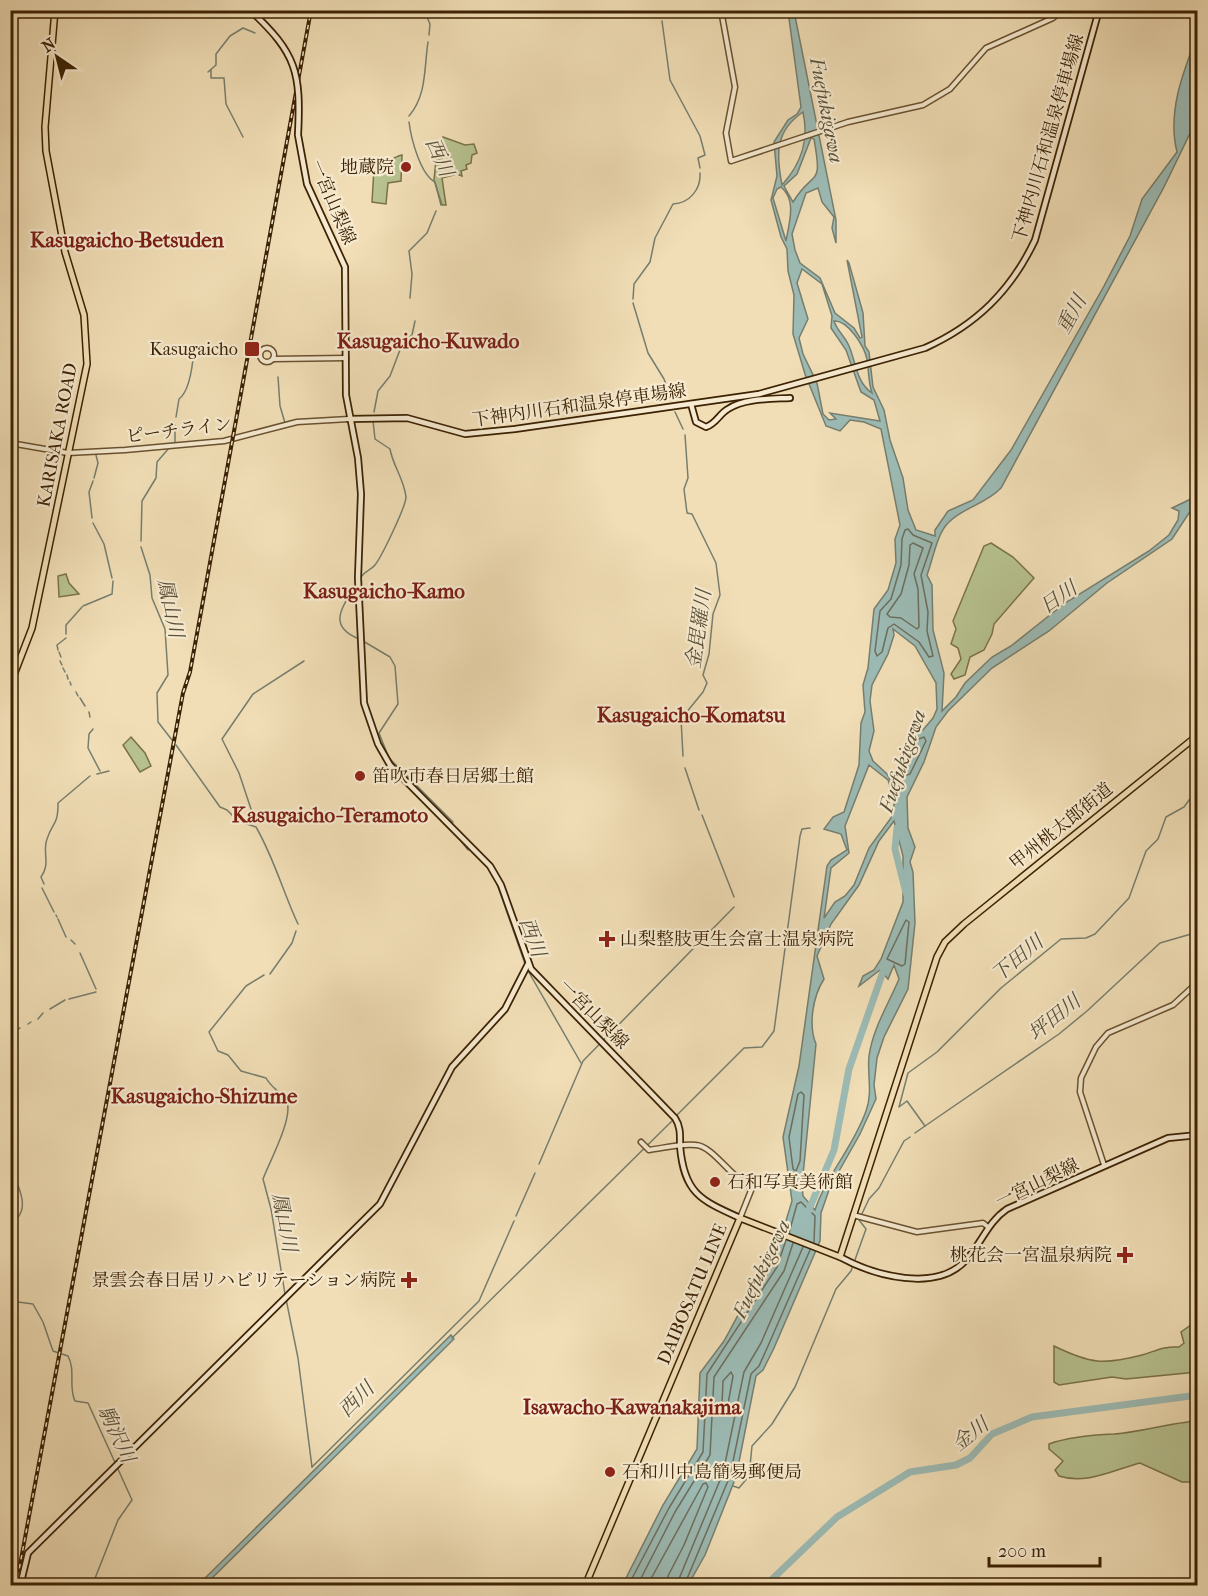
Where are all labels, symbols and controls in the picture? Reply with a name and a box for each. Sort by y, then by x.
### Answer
north arrow [27,27,87,87]
street label: 下神内川石和温泉停車場線 [1009,31,1088,245]
text: N [38,33,60,56]
water label: Fuefukigawa [805,55,848,165]
water label: 西川 [421,134,459,182]
street label: 一宮山梨線 [305,157,360,248]
place label: 地蔵院 [340,157,394,178]
marker: 地蔵院 [399,160,413,174]
district label: Kasugaicho-Betsuden [30,228,225,252]
water label: 重川 [1052,289,1092,337]
district label: Kasugaicho-Kuwado [337,329,520,353]
place label: Kasugaicho [149,339,238,360]
marker: Kasugaicho [243,340,261,358]
street label: KARISAKA ROAD [33,361,82,509]
street label: 下神内川石和温泉停車場線 [471,380,687,431]
street label: ピーチライン [125,414,233,447]
water label: 日川 [1035,575,1083,618]
water label: 鳳山川 [153,576,188,642]
district label: Kasugaicho-Kamo [303,579,465,603]
water label: 金毘羅川 [682,586,716,670]
district label: Kasugaicho-Komatsu [597,703,785,727]
water label: Fuefukigawa [874,707,931,816]
place label: 笛吹市春日居郷土館 [372,766,534,787]
marker: 笛吹市春日居郷土館 [353,769,367,783]
street label: 甲州桃太郎街道 [1006,779,1117,874]
district label: Kasugaicho-Teramoto [232,803,429,827]
water label: 西川 [515,914,551,962]
place label: 山梨整肢更生会富士温泉病院 [620,929,854,950]
water label: 下田川 [987,929,1049,986]
marker: 山梨整肢更生会富士温泉病院 [598,930,616,948]
street label: 一宮山梨線 [554,975,633,1054]
water label: 坪田川 [1024,988,1086,1045]
district label: Kasugaicho-Shizume [111,1084,298,1108]
street label: 一宮山梨線 [992,1154,1082,1213]
place label: 石和写真美術館 [727,1172,853,1193]
marker: 石和写真美術館 [708,1175,722,1189]
water label: 鳳山川 [267,1190,302,1256]
water label: Fuefukigawa [727,1216,795,1323]
street label: DAIBOSATU LINE [653,1221,732,1368]
place label: 桃花会一宮温泉病院 [950,1245,1112,1266]
marker: 桃花会一宮温泉病院 [1116,1246,1134,1264]
place label: 景雲会春日居リハビリテーション病院 [92,1270,396,1291]
marker: 景雲会春日居リハビリテーション病院 [400,1271,418,1289]
water label: 西川 [334,1376,380,1422]
district label: Isawacho-Kawanakajima [523,1395,742,1419]
water label: 駒沢川 [93,1402,140,1468]
water label: 金川 [947,1412,995,1456]
place label: 石和川中島簡易郵便局 [622,1462,802,1483]
marker: 石和川中島簡易郵便局 [603,1465,617,1479]
scale bar [989,1530,1100,1568]
text: 200 m [998,1541,1046,1562]

